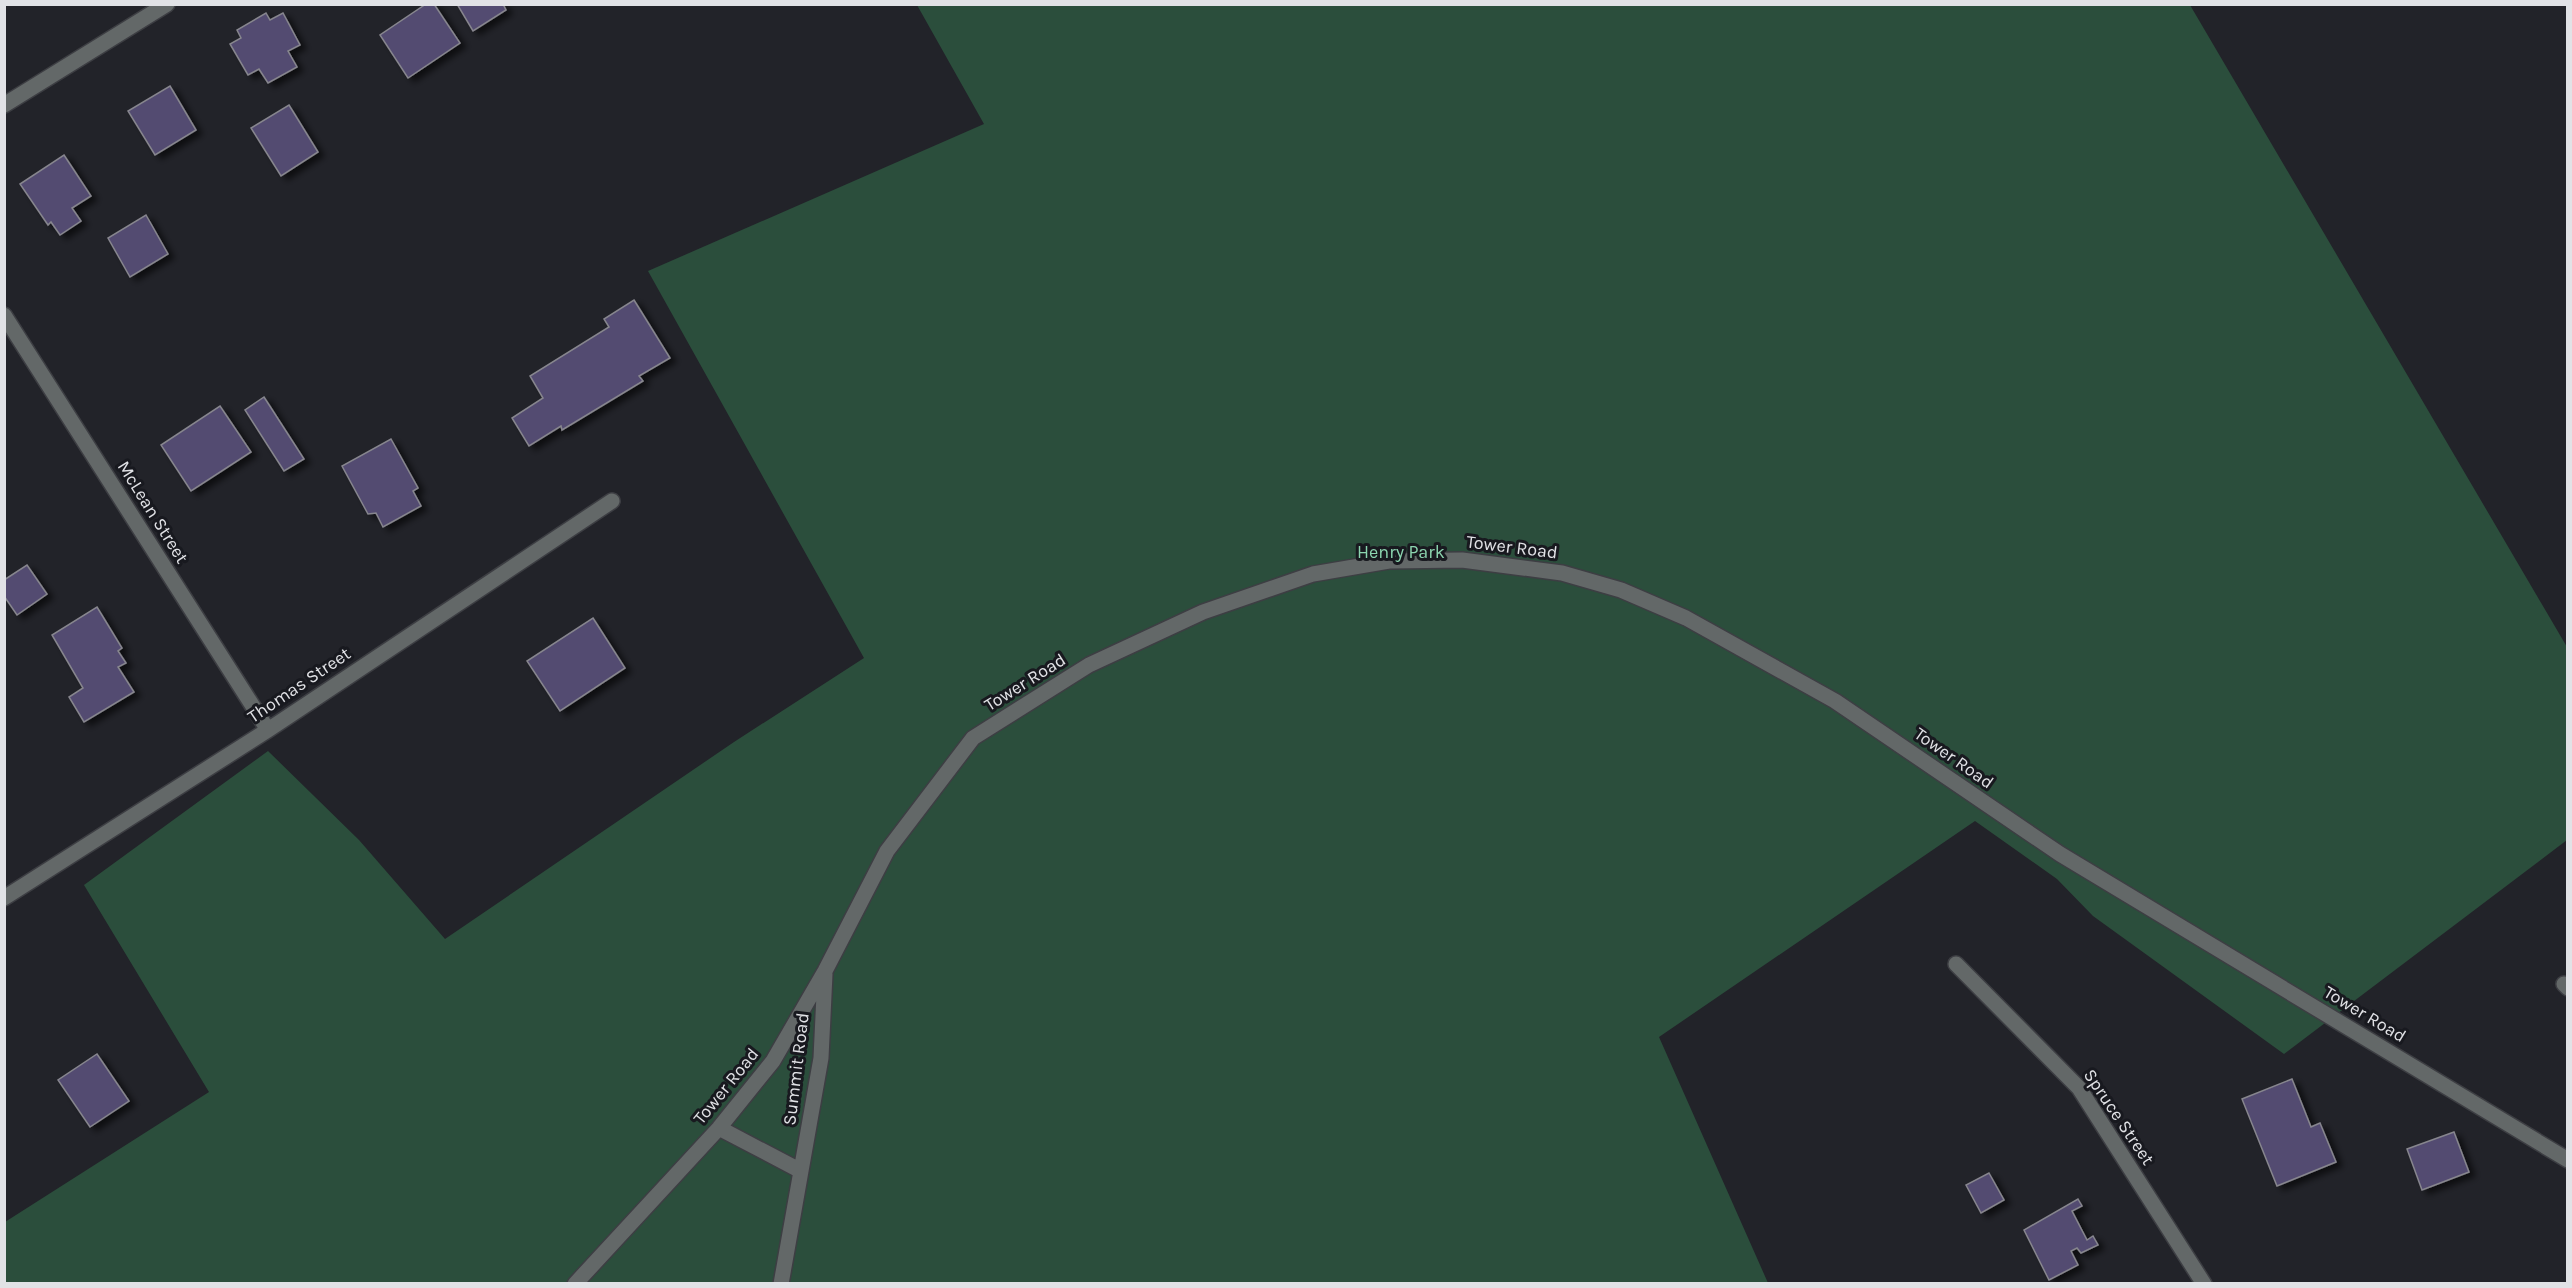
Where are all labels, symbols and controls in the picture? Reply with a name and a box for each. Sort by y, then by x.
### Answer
street label: McLean Street [113,457,193,567]
street label: Tower Road [1465,530,1559,564]
park label: Henry Park [1357,541,1445,563]
street label: Thomas Street [243,642,355,728]
street label: Tower Road [980,648,1070,716]
street label: Tower Road [1910,723,1998,793]
street label: Tower Road [2320,981,2410,1047]
street label: Summit Road [778,1011,814,1127]
street label: Tower Road [689,1043,763,1129]
street label: Spruce Street [2079,1065,2159,1169]

